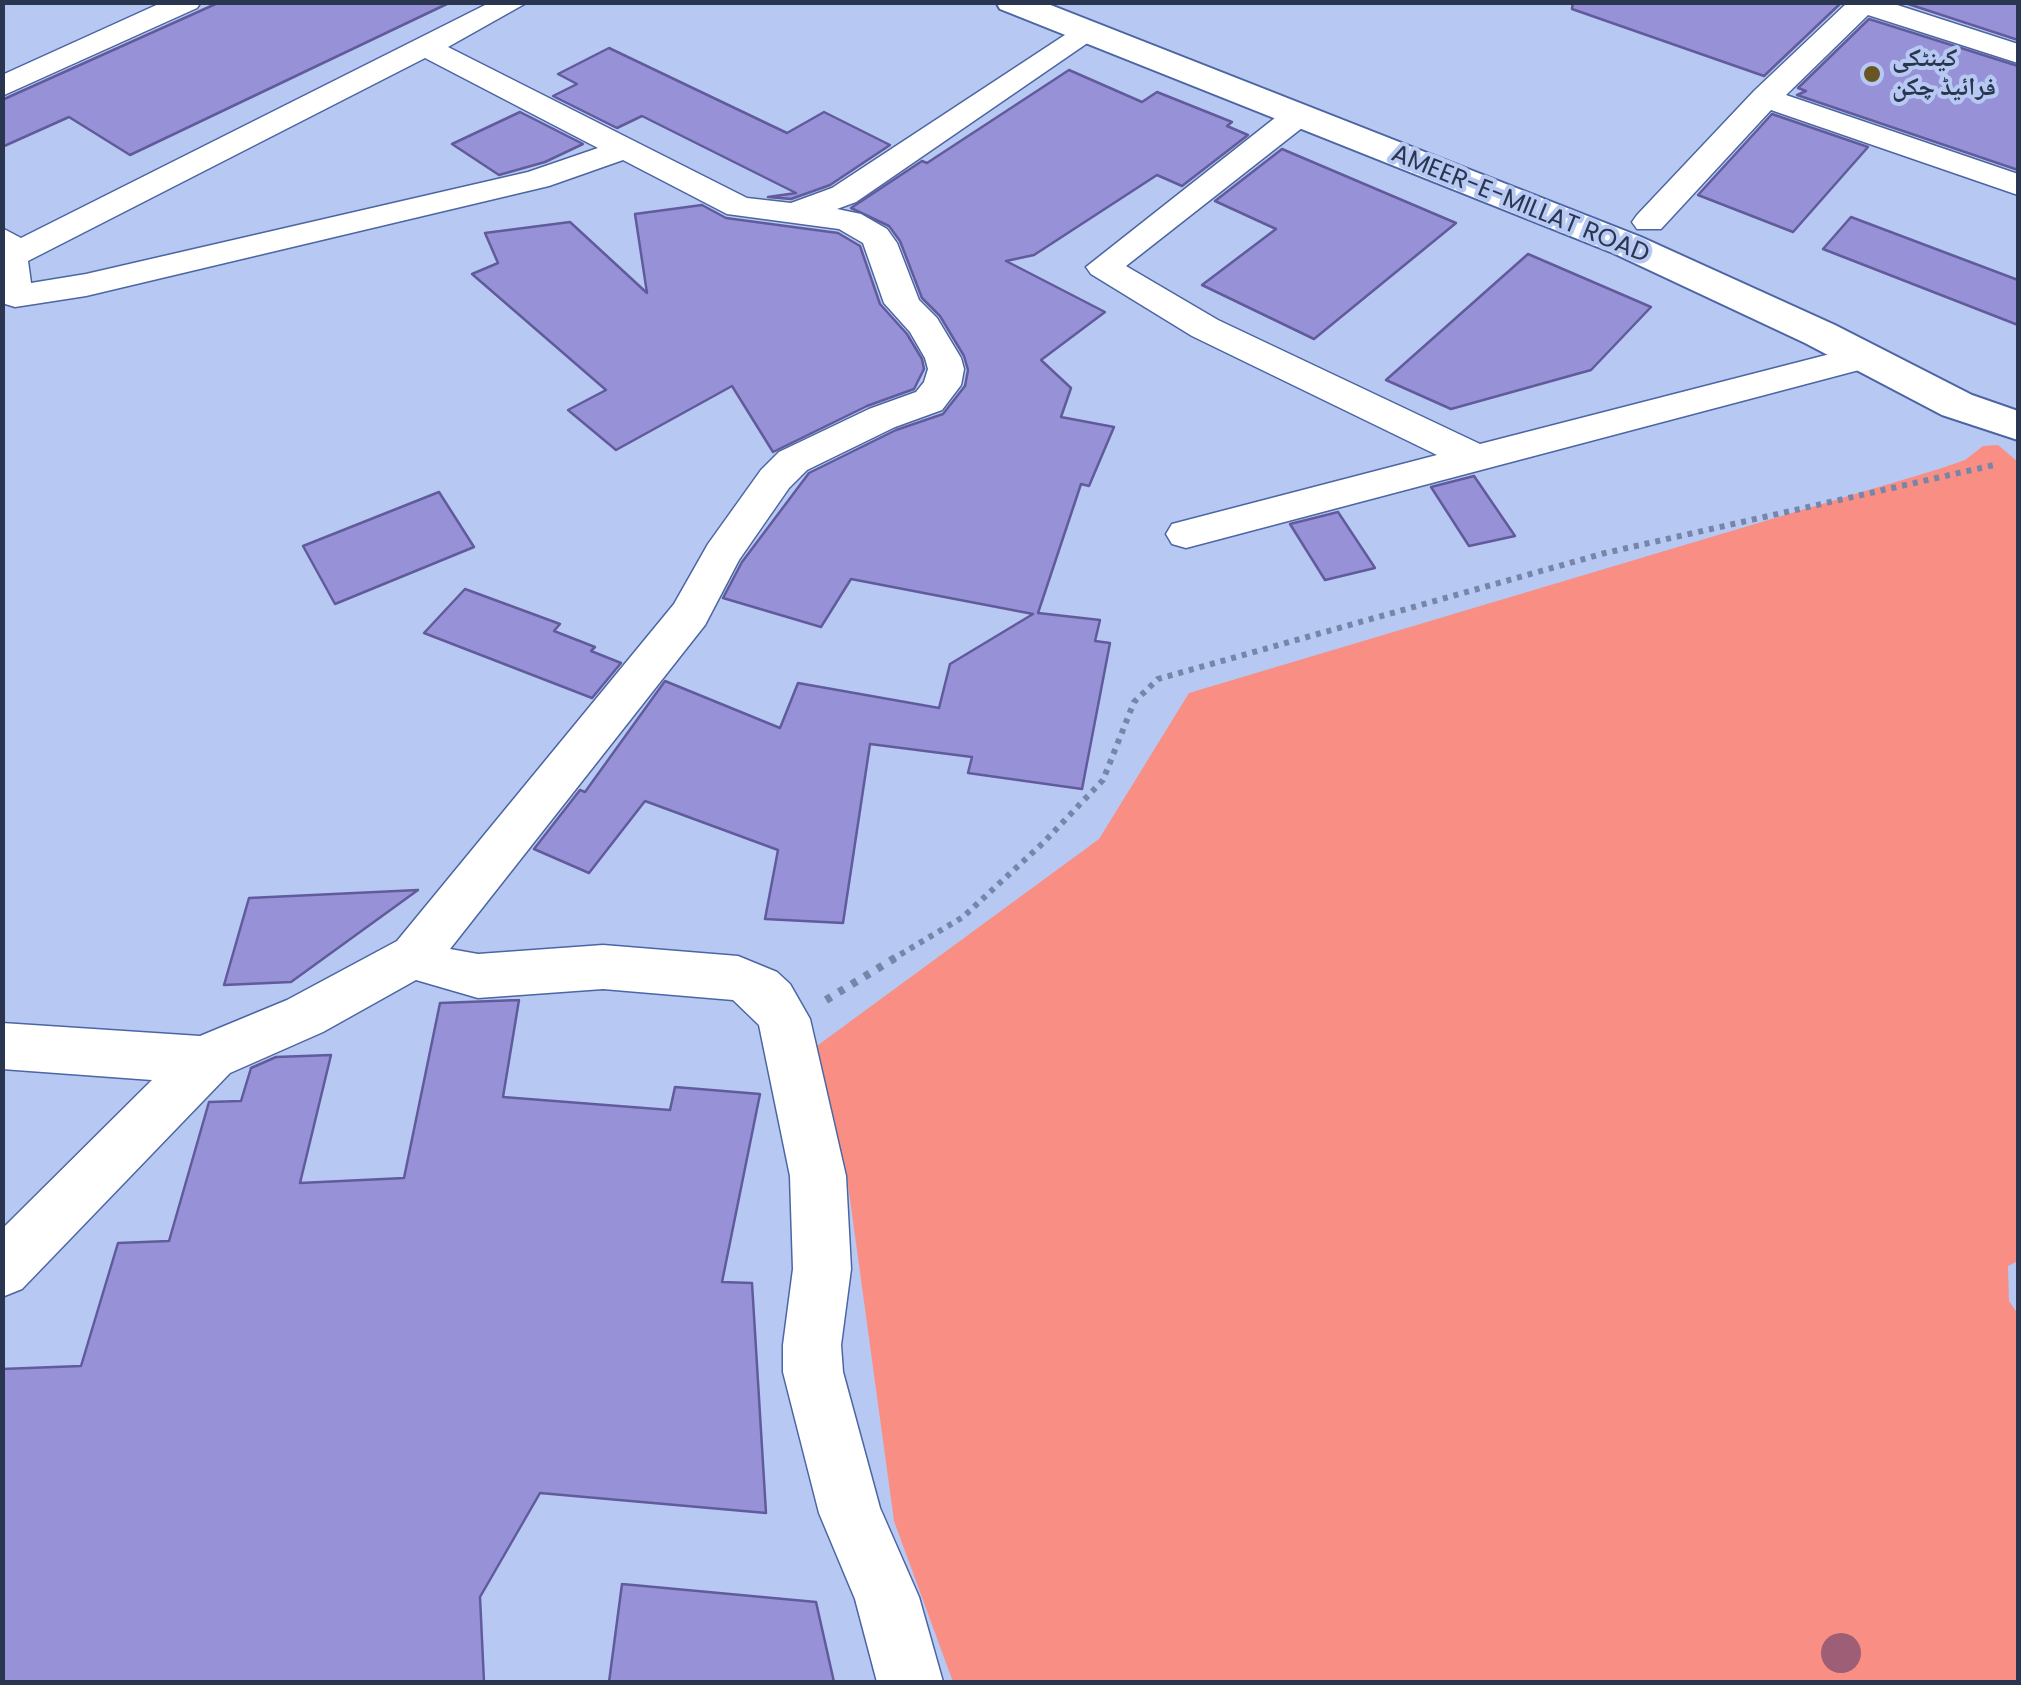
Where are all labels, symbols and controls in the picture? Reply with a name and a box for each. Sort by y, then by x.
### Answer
place label: کینٹکی فرائیڈ چکن [1892,45,1996,104]
marker: کینٹکی فرائیڈ چکن [1861,63,1883,85]
street label: AMEER-E-MILLAT ROAD [1387,140,1653,270]

